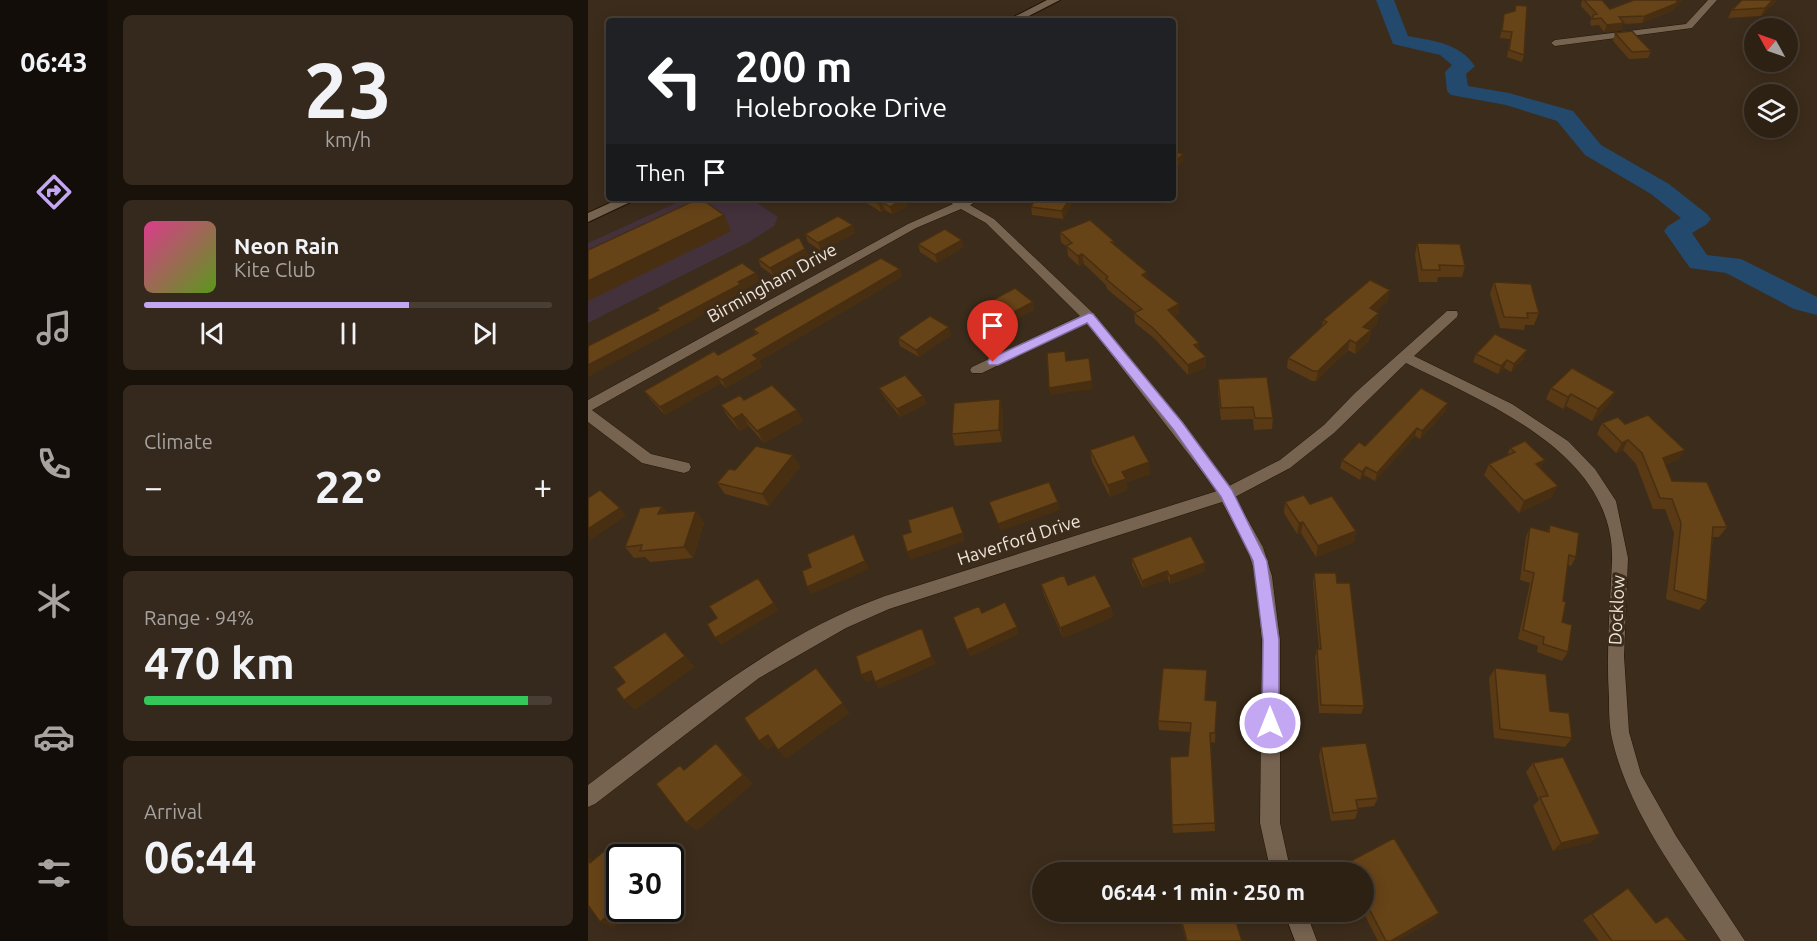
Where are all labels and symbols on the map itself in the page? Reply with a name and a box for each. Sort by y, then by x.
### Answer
north arrow [1744,18,1798,72]
street label: Birmingham Drive [703,238,840,326]
pin [967,300,1018,362]
street label: Haverford Drive [954,510,1083,568]
street label: Docklow [1604,574,1628,645]
position arrow [1238,691,1302,755]
speed limit sign: 30 [606,844,684,922]

